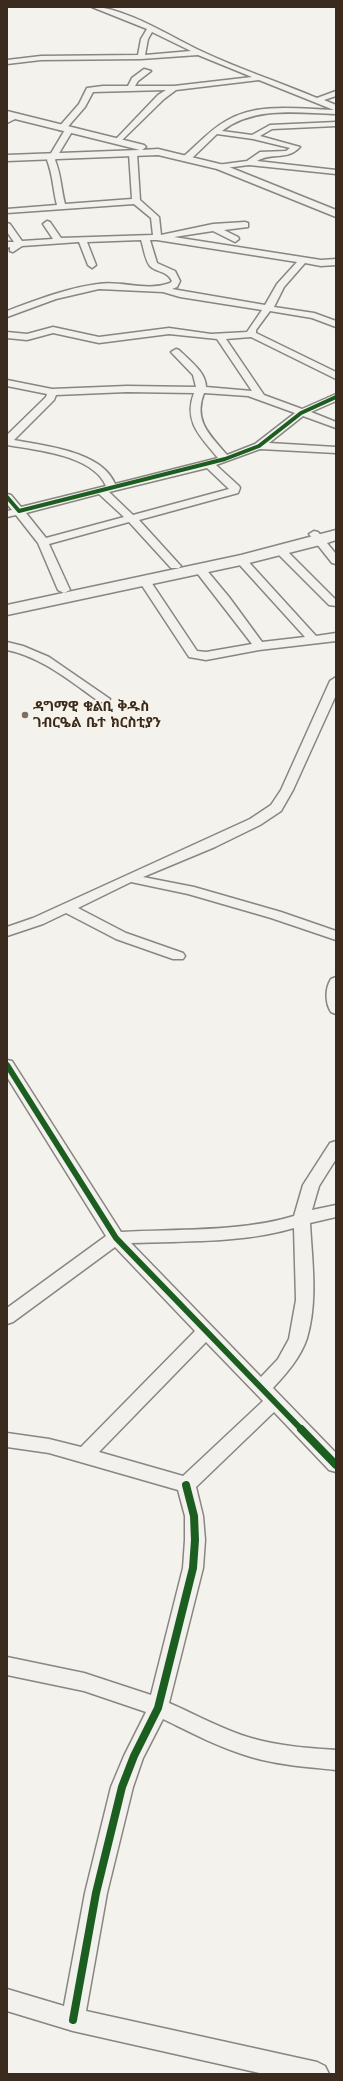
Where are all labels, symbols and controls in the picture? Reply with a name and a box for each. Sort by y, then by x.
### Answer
place label: ዳግማዊ ቁልቢ ቅዱስ ገብርዔል ቤተ ክርስቲያን [33,699,161,732]
marker: ዳግማዊ ቁልቢ ቅዱስ ገብርዔል ቤተ ክርስቲያን [20,710,30,720]

